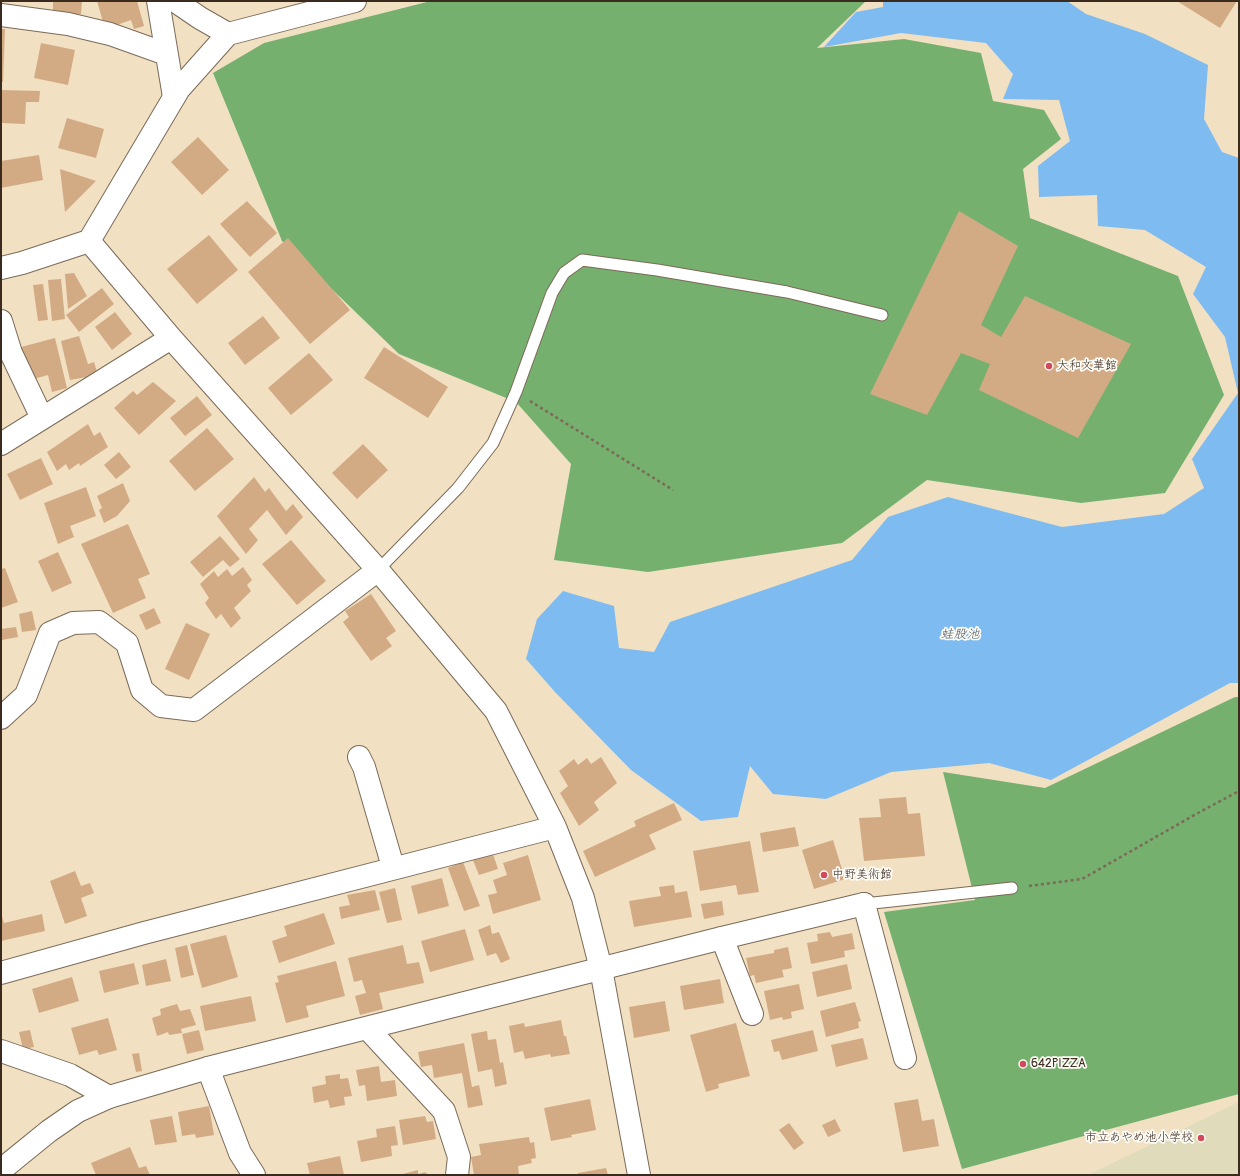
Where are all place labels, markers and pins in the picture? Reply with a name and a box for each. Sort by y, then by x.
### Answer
place label: 大和文華館 [1057,359,1117,373]
marker: 大和文華館 [1044,361,1054,371]
place label: 中野美術館 [832,868,892,882]
marker: 中野美術館 [819,870,829,880]
place label: 642PIZZA [1031,1057,1086,1071]
marker: 642PIZZA [1018,1059,1028,1069]
place label: 市立あやめ池小学校 [1085,1131,1193,1145]
marker: 市立あやめ池小学校 [1196,1133,1206,1143]

